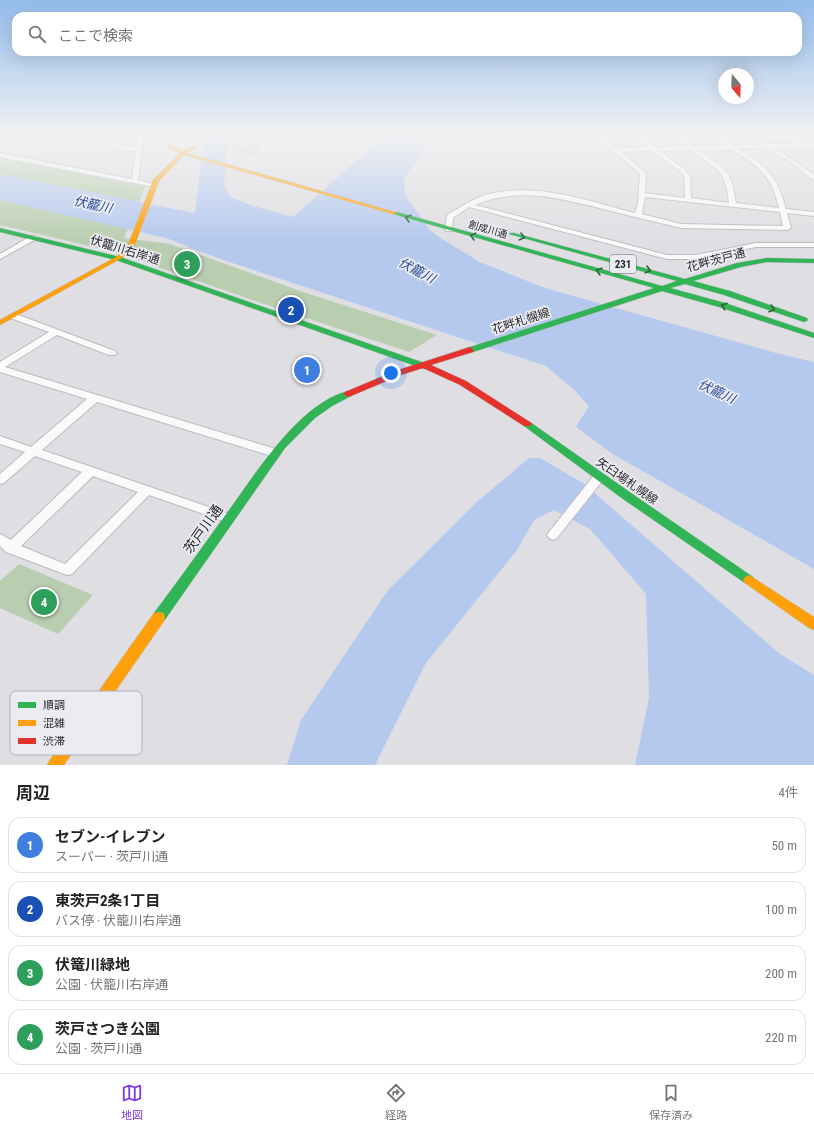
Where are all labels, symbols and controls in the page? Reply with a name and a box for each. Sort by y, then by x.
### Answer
search box [12,12,802,56]
icon: search [26,23,48,45]
text: ここで検索 [58,27,133,45]
north arrow [718,68,754,104]
water label: 伏籠川 [72,193,115,216]
one-way arrow [404,214,411,223]
street label: 創成川通 [467,219,509,240]
one-way arrow [470,232,477,241]
one-way arrow [519,232,526,241]
street label: 伏籠川右岸通 [89,233,161,267]
street label: 花畔茨戸通 [685,245,747,275]
pin: 3 [174,249,200,279]
water label: 伏籠川 [396,255,439,287]
road number: 231 [610,255,636,273]
one-way arrow [645,266,651,274]
one-way arrow [595,267,602,276]
pin: 2 [278,295,304,325]
one-way arrow [721,302,728,311]
one-way arrow [768,304,775,312]
street label: 花畔札幌線 [490,305,552,337]
pin: 1 [294,355,320,385]
your location [381,363,401,383]
water label: 伏籠川 [696,376,739,407]
street label: 矢臼場札幌線 [593,455,661,507]
street label: 茨戸川通 [180,501,226,557]
pin: 4 [31,587,57,617]
legend [10,691,142,755]
text: 順調 [43,699,65,712]
text: 混雑 [43,717,65,730]
text: 渋滞 [43,735,65,748]
text: 周辺 [16,783,50,803]
text: 4件 [779,785,798,800]
text: セブン-イレブン [55,828,165,846]
text: 1 [27,838,33,853]
text: 50 m [771,838,797,853]
text: スーパー · 茨戸川通 [55,849,168,864]
text: 東茨戸2条1丁目 [55,892,160,910]
text: 2 [27,902,33,917]
text: 100 m [765,902,797,917]
text: バス停 · 伏籠川右岸通 [55,913,181,928]
text: 伏篭川緑地 [55,956,130,974]
text: 3 [27,966,33,981]
text: 200 m [765,966,797,981]
text: 公園 · 伏籠川右岸通 [55,977,168,992]
text: 茨戸さつき公園 [55,1020,160,1038]
text: 4 [27,1030,33,1045]
text: 220 m [765,1030,797,1045]
text: 公園 · 茨戸川通 [55,1041,142,1056]
tab: 地図 [121,1082,143,1122]
tab: 経路 [385,1082,407,1122]
tab: 保存済み [649,1082,693,1122]

